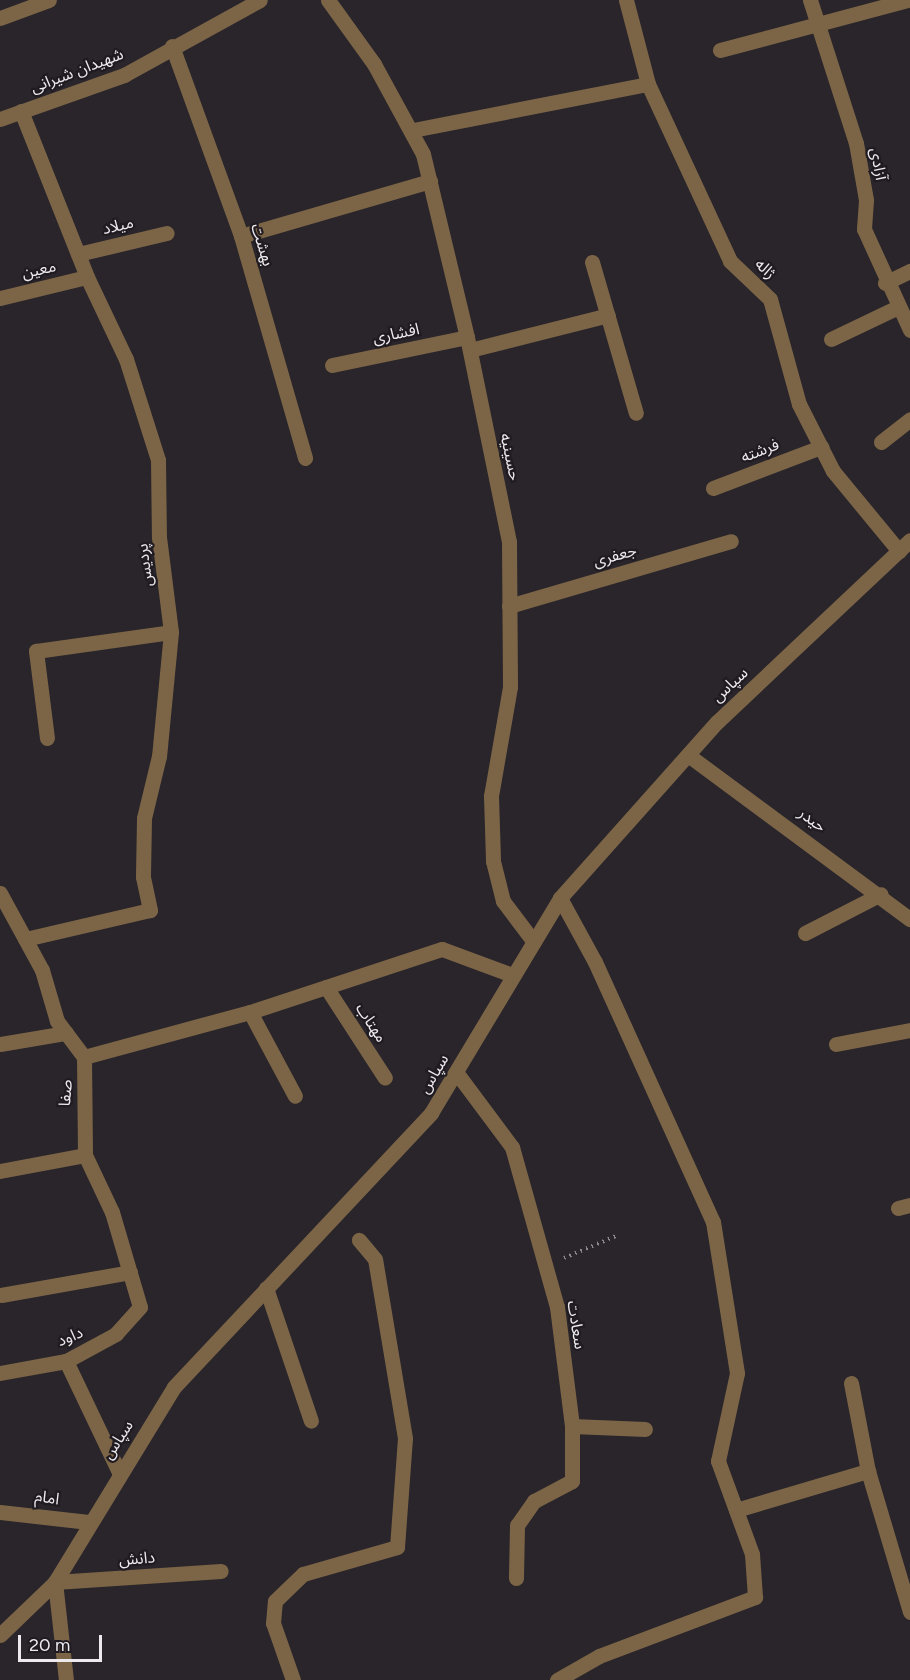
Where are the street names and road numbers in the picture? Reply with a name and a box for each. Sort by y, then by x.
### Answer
street label: شهیدان شیرانی [28,44,126,98]
street label: آزادی [866,146,890,182]
street label: میلاد [100,213,136,239]
street label: بهشت [246,221,278,269]
street label: ژاله [751,255,779,283]
street label: معین [20,257,58,283]
street label: افشاری [371,320,421,348]
street label: حسینیه [496,431,524,483]
street label: فرشته [738,435,782,467]
street label: جعفری [591,541,639,571]
street label: پردیس [133,542,157,588]
street label: سپاس [708,663,752,707]
street label: حیدر [794,803,830,837]
street label: مهتاب [351,1000,391,1046]
street label: سپاس [415,1051,453,1097]
street label: صفا [55,1079,77,1107]
street label: سعادت [563,1299,589,1351]
street label: داود [54,1323,86,1351]
street label: سپاس [98,1417,138,1463]
street label: امام [33,1487,61,1509]
street label: دانش [118,1548,156,1570]

